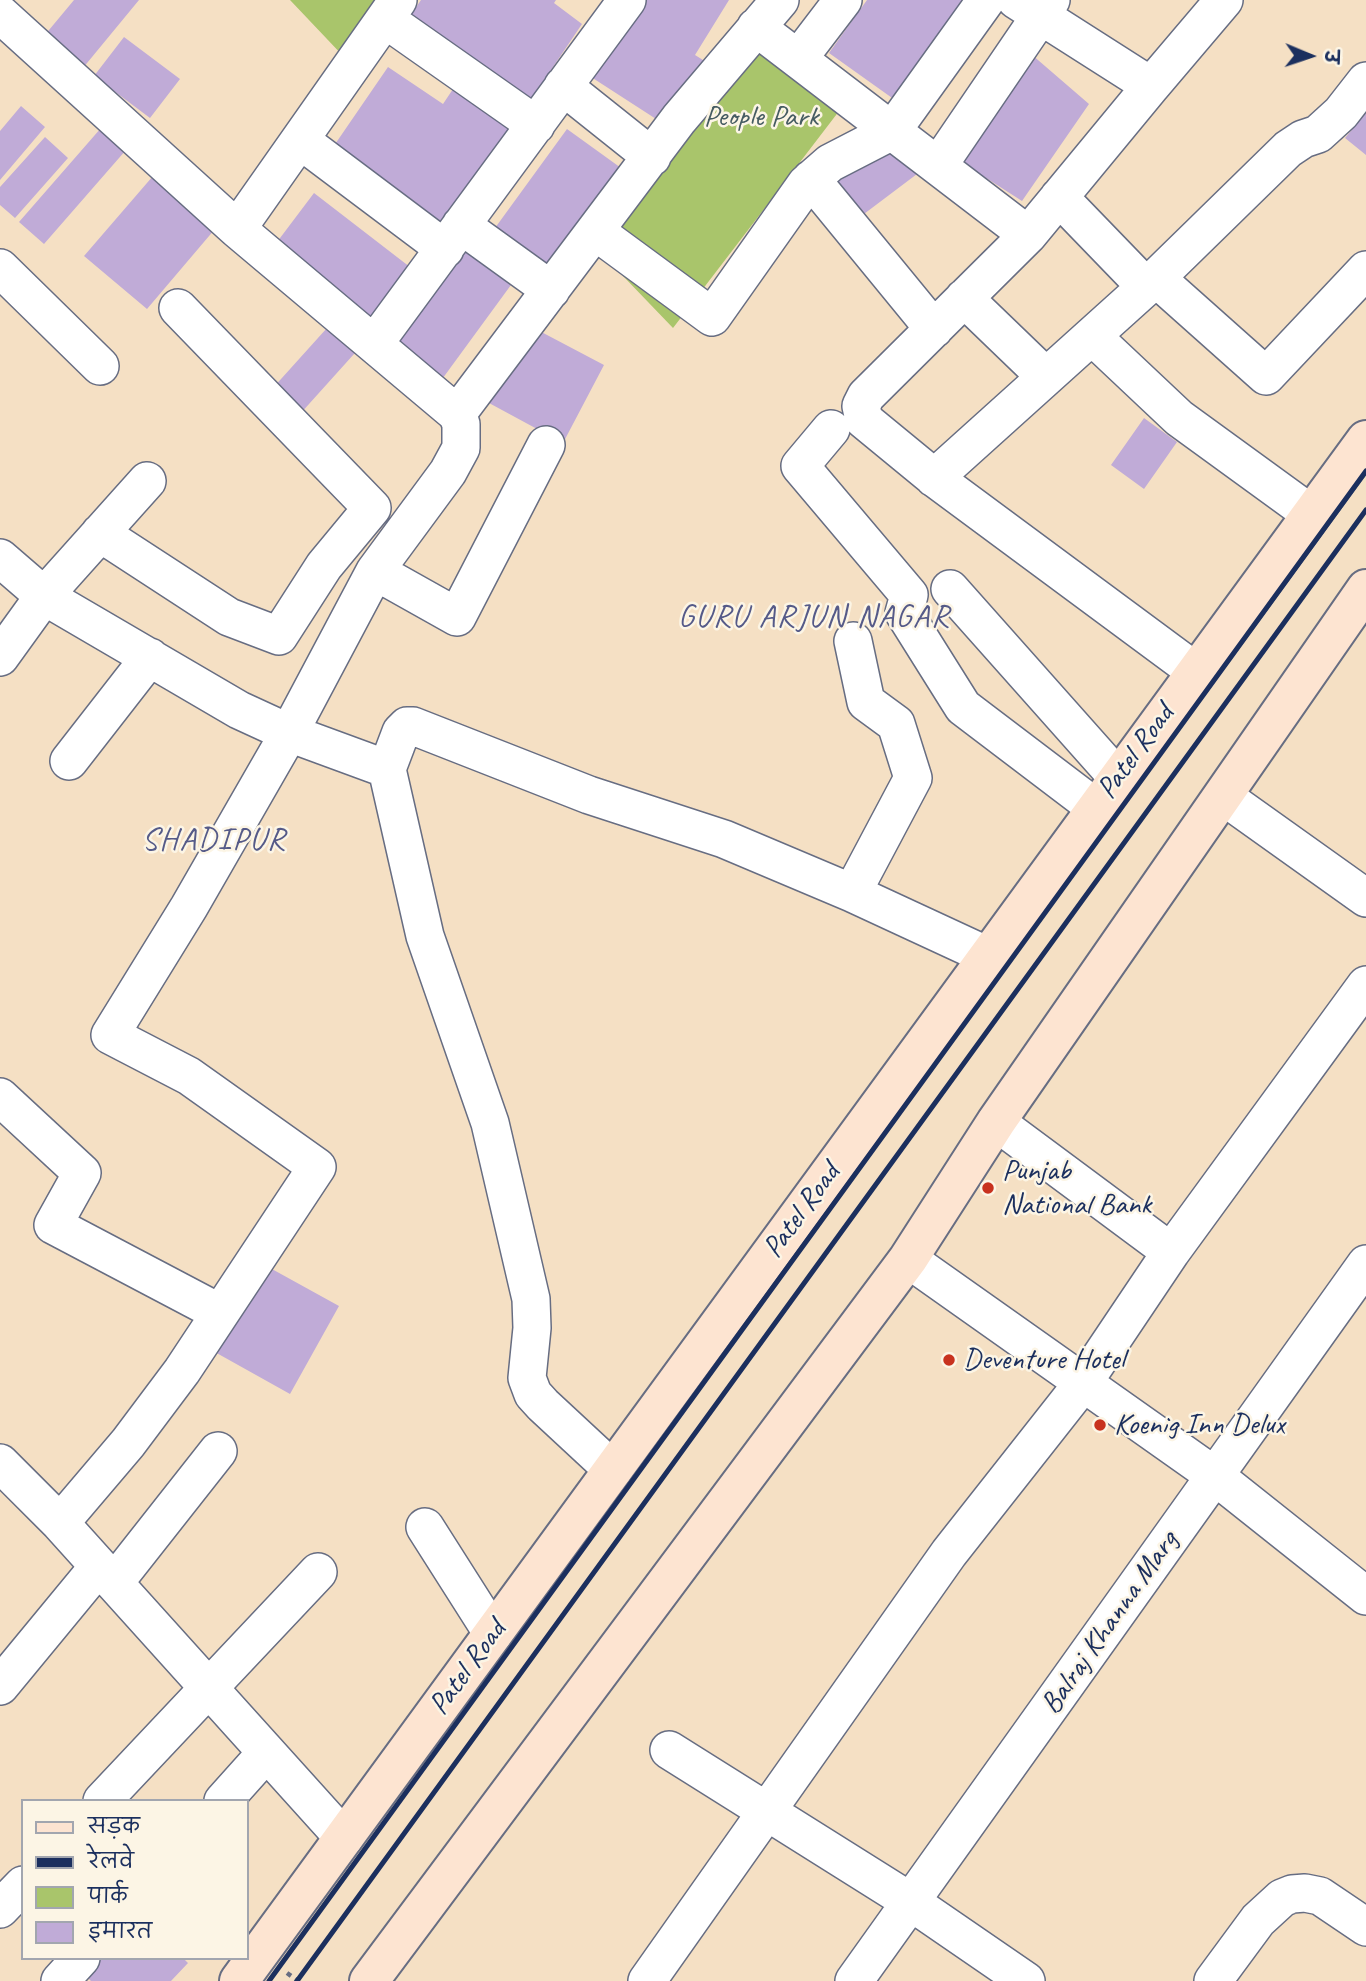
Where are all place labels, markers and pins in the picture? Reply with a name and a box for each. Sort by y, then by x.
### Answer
place label: Punjab National Bank [1002,1153,1151,1224]
marker: Punjab National Bank [980,1180,996,1196]
place label: Deventure Hotel [963,1342,1125,1378]
marker: Deventure Hotel [941,1352,957,1368]
place label: Koenig Inn Delux [1114,1407,1285,1443]
marker: Koenig Inn Delux [1092,1417,1108,1433]

